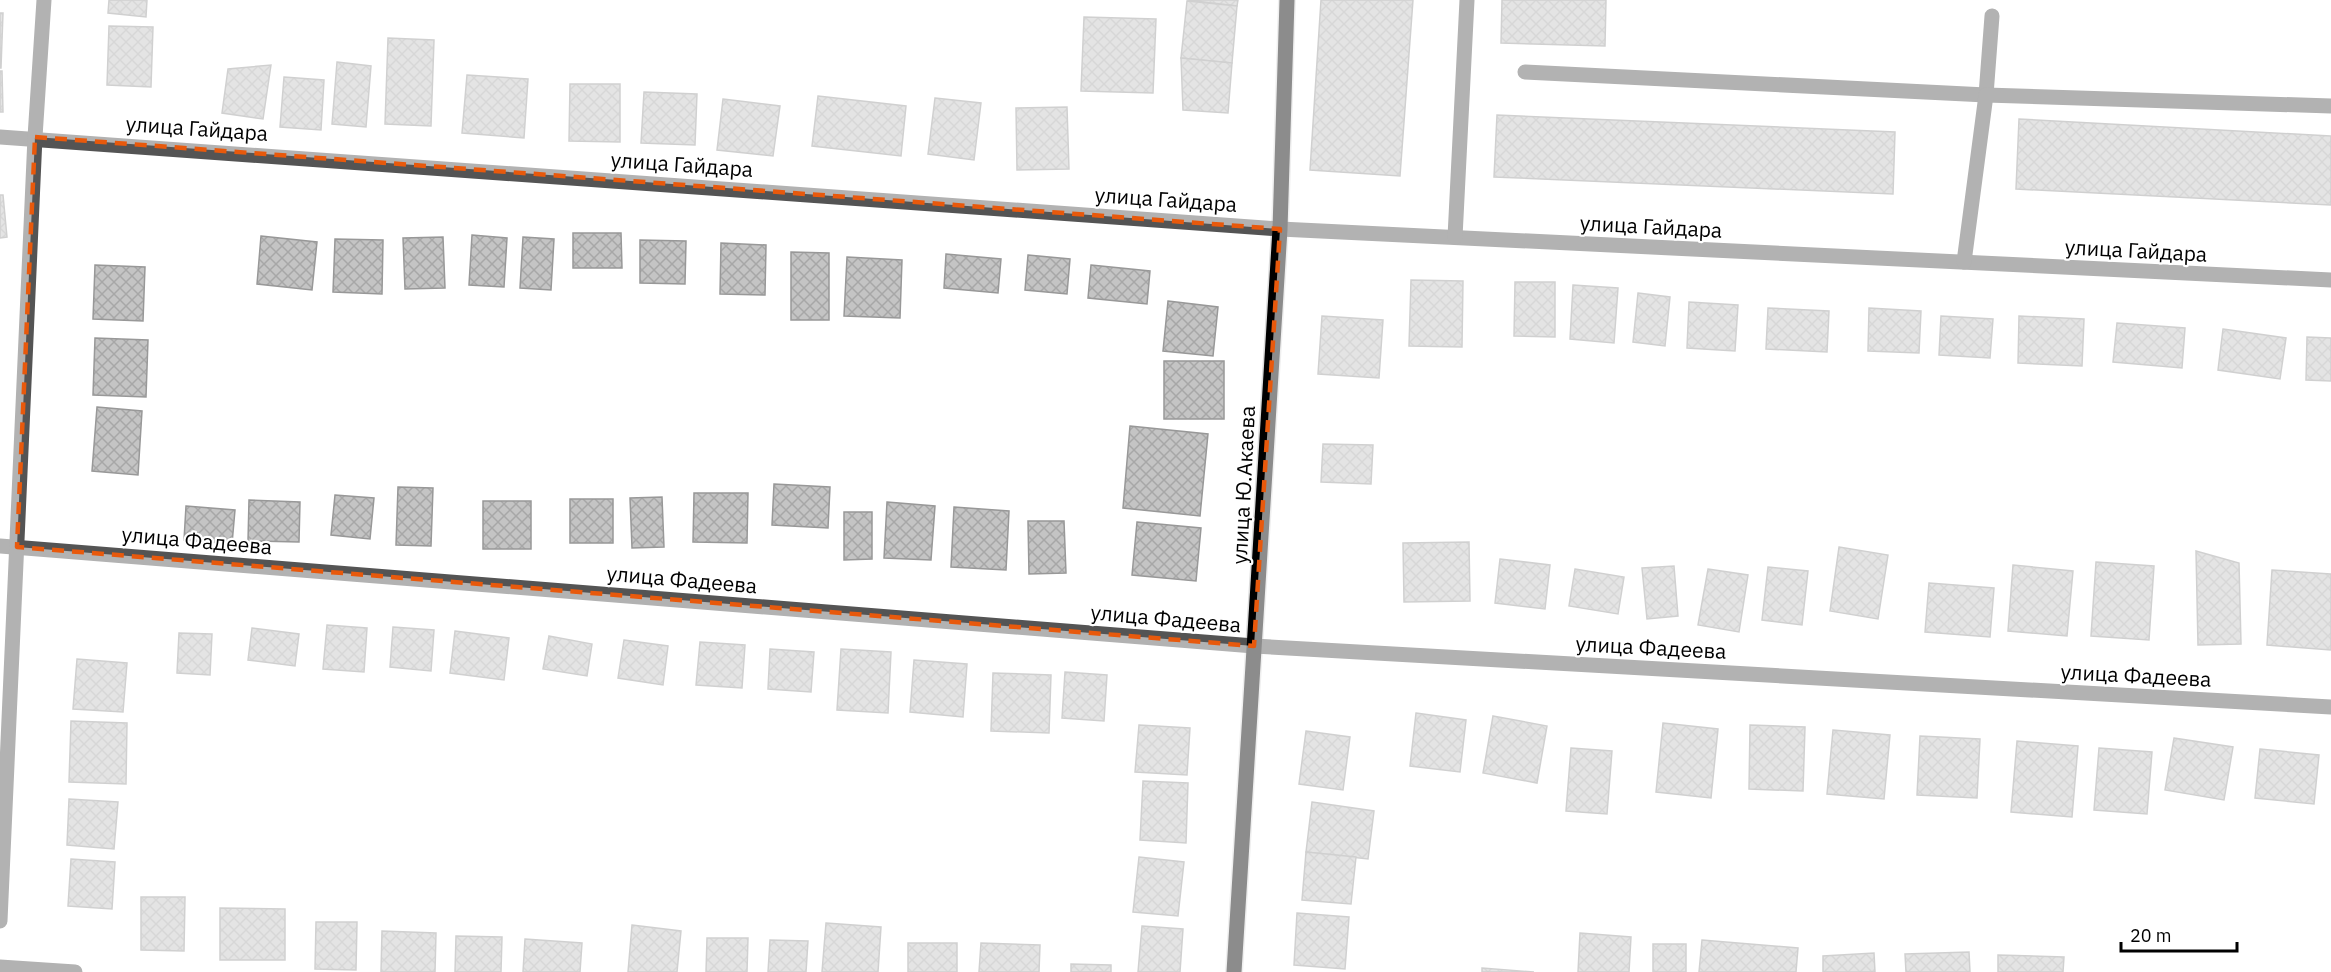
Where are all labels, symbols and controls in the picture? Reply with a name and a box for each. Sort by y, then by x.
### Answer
street label: улица Гайдара [125,109,269,147]
street label: улица Гайдара [610,145,754,183]
street label: улица Гайдара [1094,180,1238,218]
street label: улица Гайдара [1579,208,1723,244]
street label: улица Гайдара [2064,232,2208,268]
street label: улица Ю.Акаева [1225,405,1261,565]
street label: улица Фадеева [121,519,273,561]
street label: улица Фадеева [606,558,758,600]
street label: улица Фадеева [1090,597,1242,639]
street label: улица Фадеева [1575,629,1727,665]
street label: улица Фадеева [2060,657,2212,693]
scale bar [2121,915,2236,953]
text: 20 m [2130,924,2172,947]

